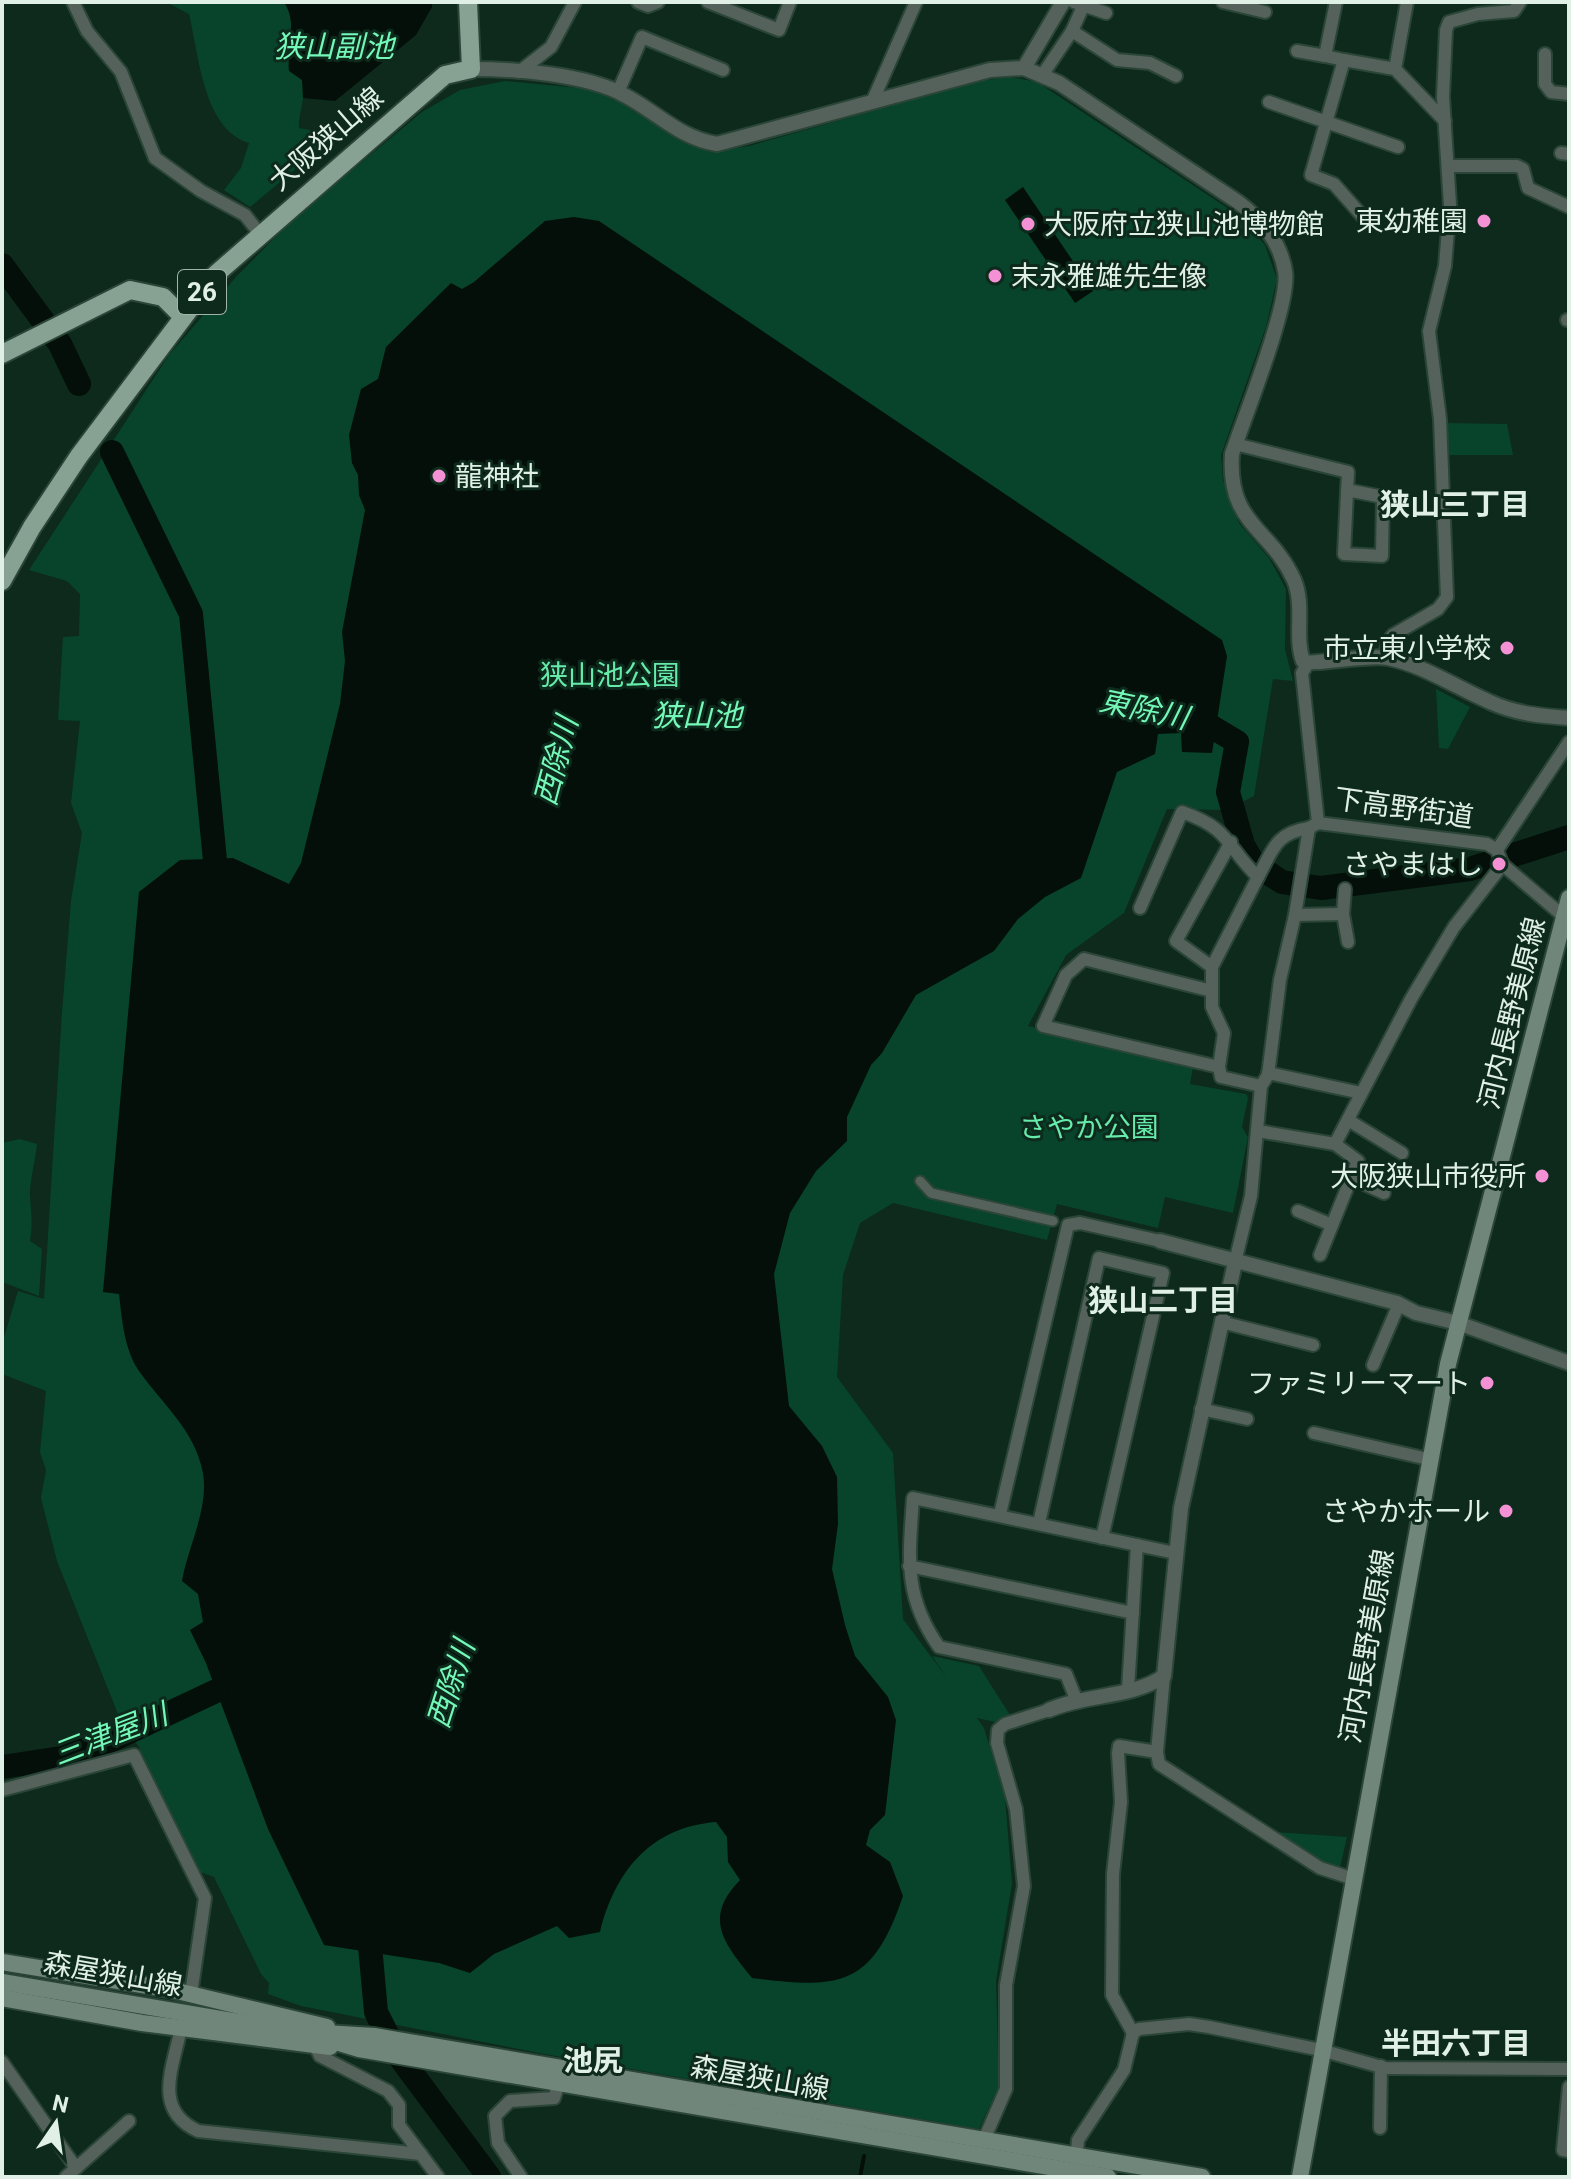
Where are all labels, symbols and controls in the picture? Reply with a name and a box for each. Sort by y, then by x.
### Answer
water label: 狭山副池 [274,29,397,64]
street label: 大阪狭山線 [262,81,390,197]
place label: 東幼稚園 [1356,205,1468,238]
place label: 大阪府立狭山池博物館 [1044,208,1324,241]
marker: 東幼稚園 [1475,212,1493,230]
marker: 大阪府立狭山池博物館 [1019,215,1037,233]
place label: 末永雅雄先生像 [1011,260,1207,293]
marker: 末永雅雄先生像 [986,267,1004,285]
road number: 26 [178,270,226,314]
place label: 龍神社 [455,460,539,493]
marker: 龍神社 [430,467,448,485]
district label: 狭山三丁目 [1380,487,1530,522]
place label: 市立東小学校 [1323,632,1491,665]
marker: 市立東小学校 [1498,639,1516,657]
park label: 狭山池公園 [540,659,680,692]
water label: 東除川 [1096,683,1195,736]
water label: 狭山池 [652,698,745,733]
water label: 西除川 [527,710,585,809]
street label: 下高野街道 [1332,782,1476,834]
place label: さやまはし [1343,848,1483,881]
marker: さやまはし [1490,855,1508,873]
street label: 河内長野美原線 [1472,914,1552,1112]
park label: さやか公園 [1019,1111,1159,1144]
place label: 大阪狭山市役所 [1330,1160,1526,1193]
marker: 大阪狭山市役所 [1533,1167,1551,1185]
district label: 狭山二丁目 [1088,1283,1238,1318]
place label: ファミリーマート [1247,1367,1471,1400]
marker: ファミリーマート [1478,1374,1496,1392]
place label: さやかホール [1322,1495,1490,1528]
marker: さやかホール [1497,1502,1515,1520]
street label: 河内長野美原線 [1334,1547,1400,1745]
water label: 西除川 [420,1633,482,1732]
water label: 三津屋川 [48,1695,175,1772]
street label: 森屋狭山線 [41,1946,185,2002]
district label: 半田六丁目 [1381,2026,1531,2061]
district label: 池尻 [563,2043,623,2078]
street label: 森屋狭山線 [688,2050,832,2106]
north arrow [16,2083,96,2163]
text: N [50,2090,71,2118]

